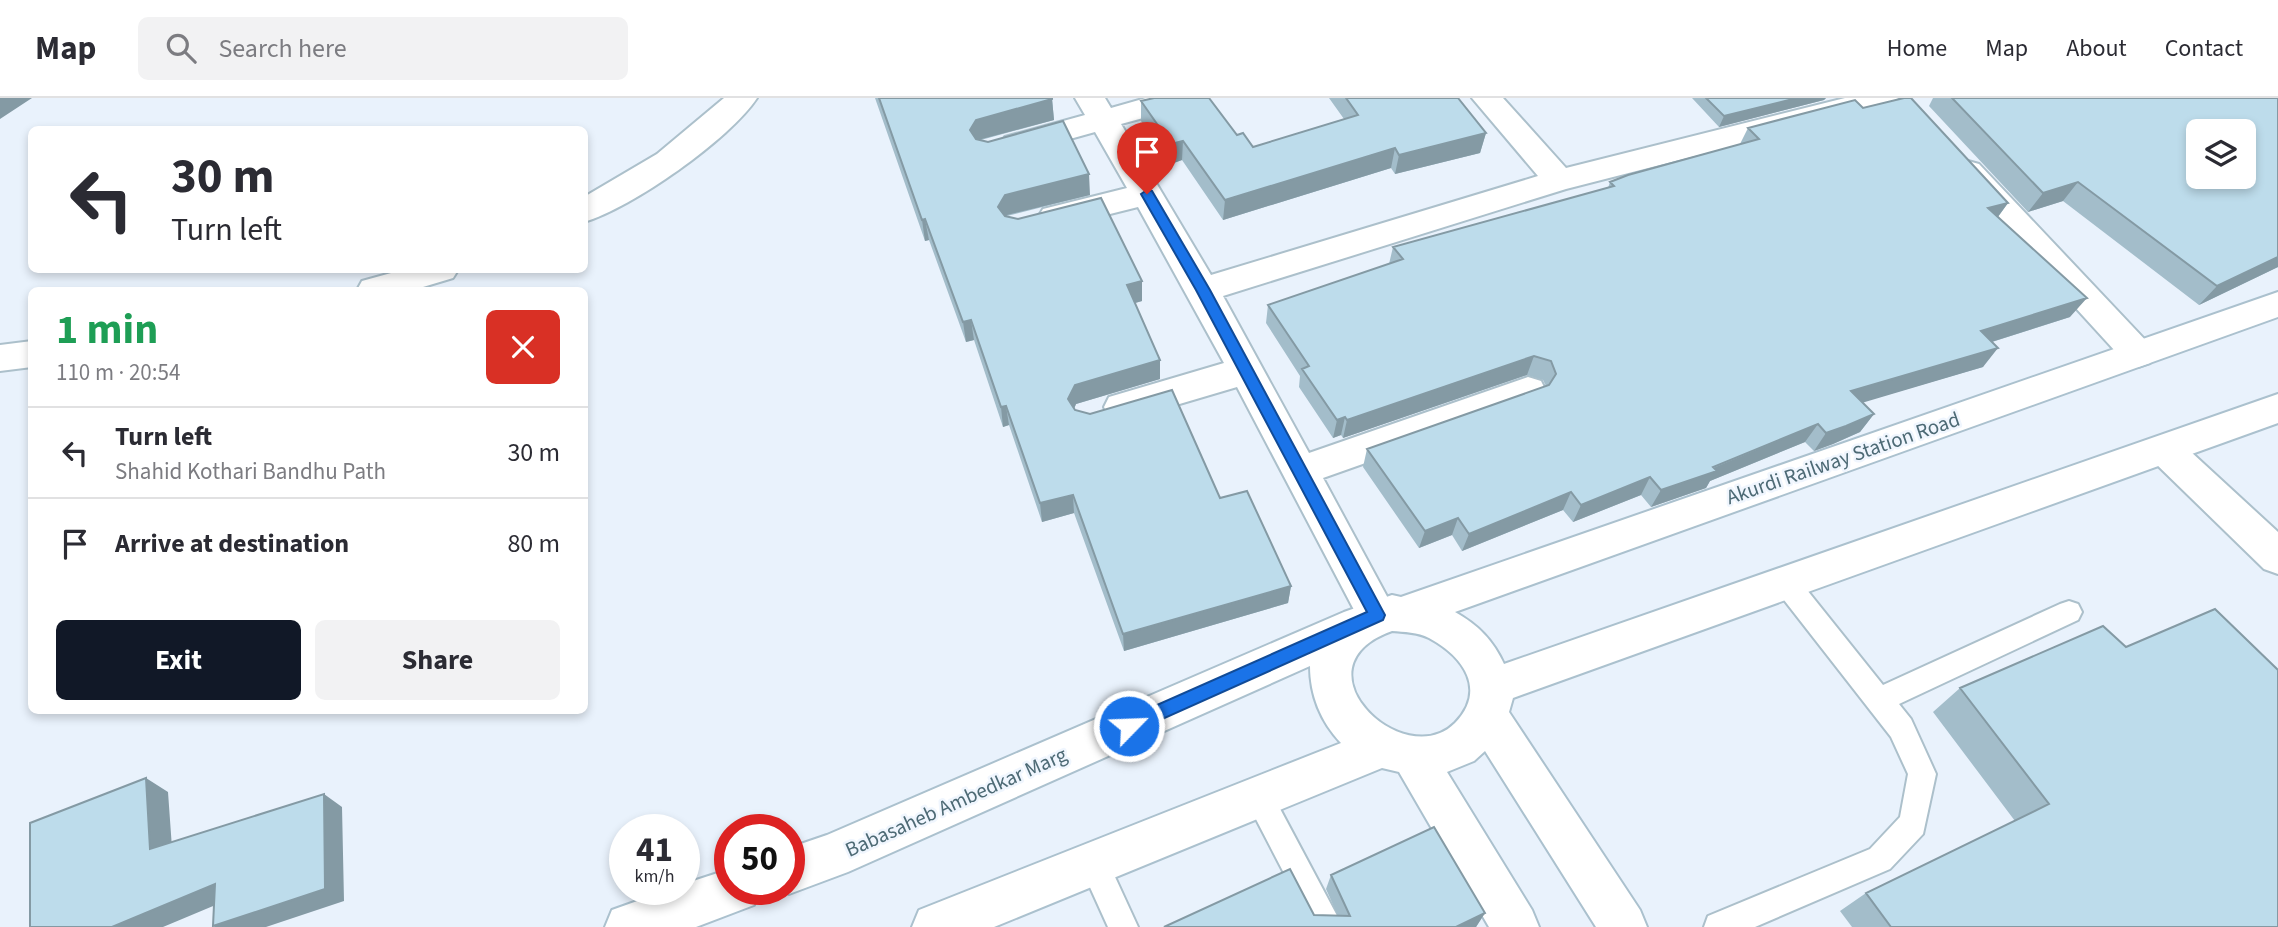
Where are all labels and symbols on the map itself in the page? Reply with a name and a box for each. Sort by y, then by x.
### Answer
pin [1117,122,1177,194]
street label: Akurdi Railway Station Road [1722,404,1964,512]
position arrow [1092,689,1166,763]
street label: Babasaheb Ambedkar Marg [840,739,1072,865]
speed limit sign: 50 [714,814,805,905]

